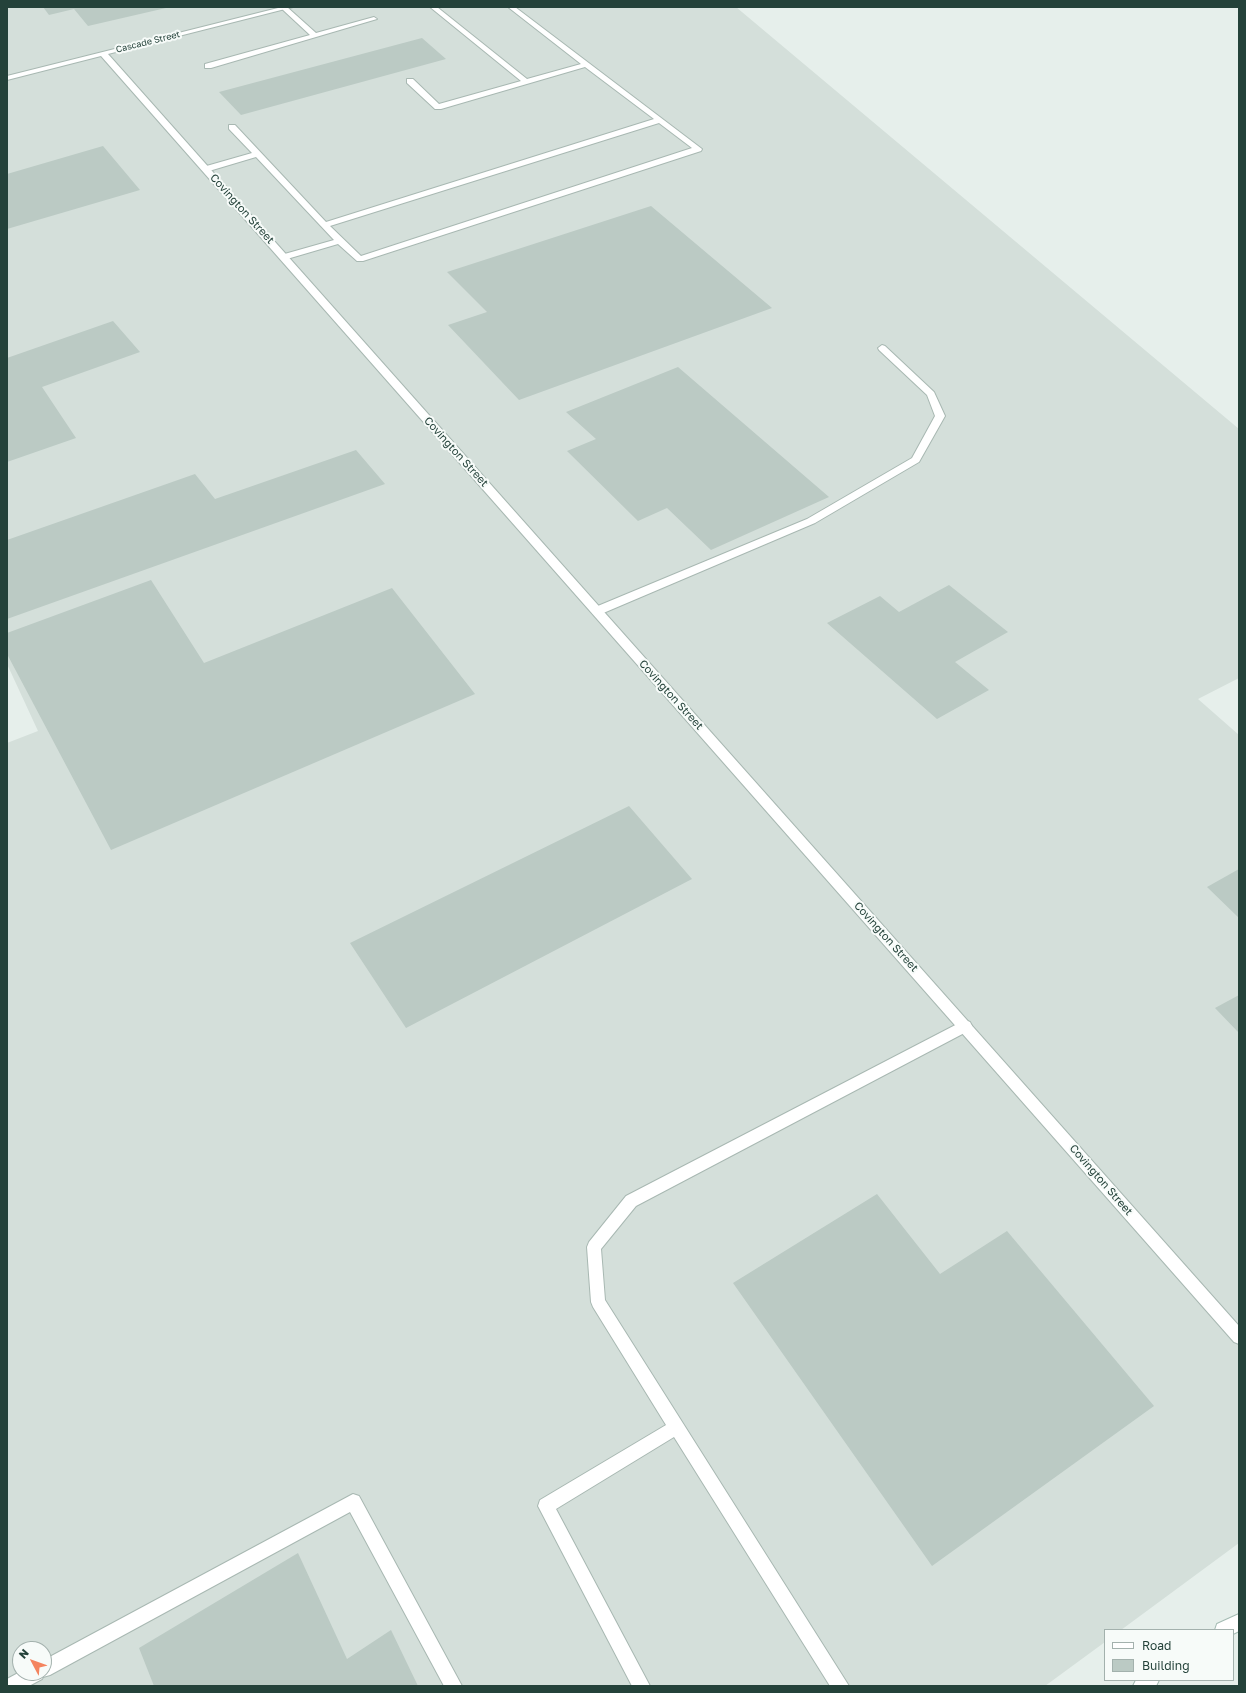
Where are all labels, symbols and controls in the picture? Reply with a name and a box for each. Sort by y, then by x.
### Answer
street label: Cascade Street [115,29,181,55]
street label: Covington Street [207,171,277,247]
street label: Covington Street [421,414,491,490]
street label: Covington Street [636,657,706,733]
street label: Covington Street [851,899,921,975]
street label: Covington Street [1067,1142,1135,1218]
legend [1104,1629,1234,1681]
text: Road [1142,1638,1171,1653]
north arrow [12,1641,52,1681]
text: N [16,1646,31,1661]
text: Building [1142,1658,1190,1673]

